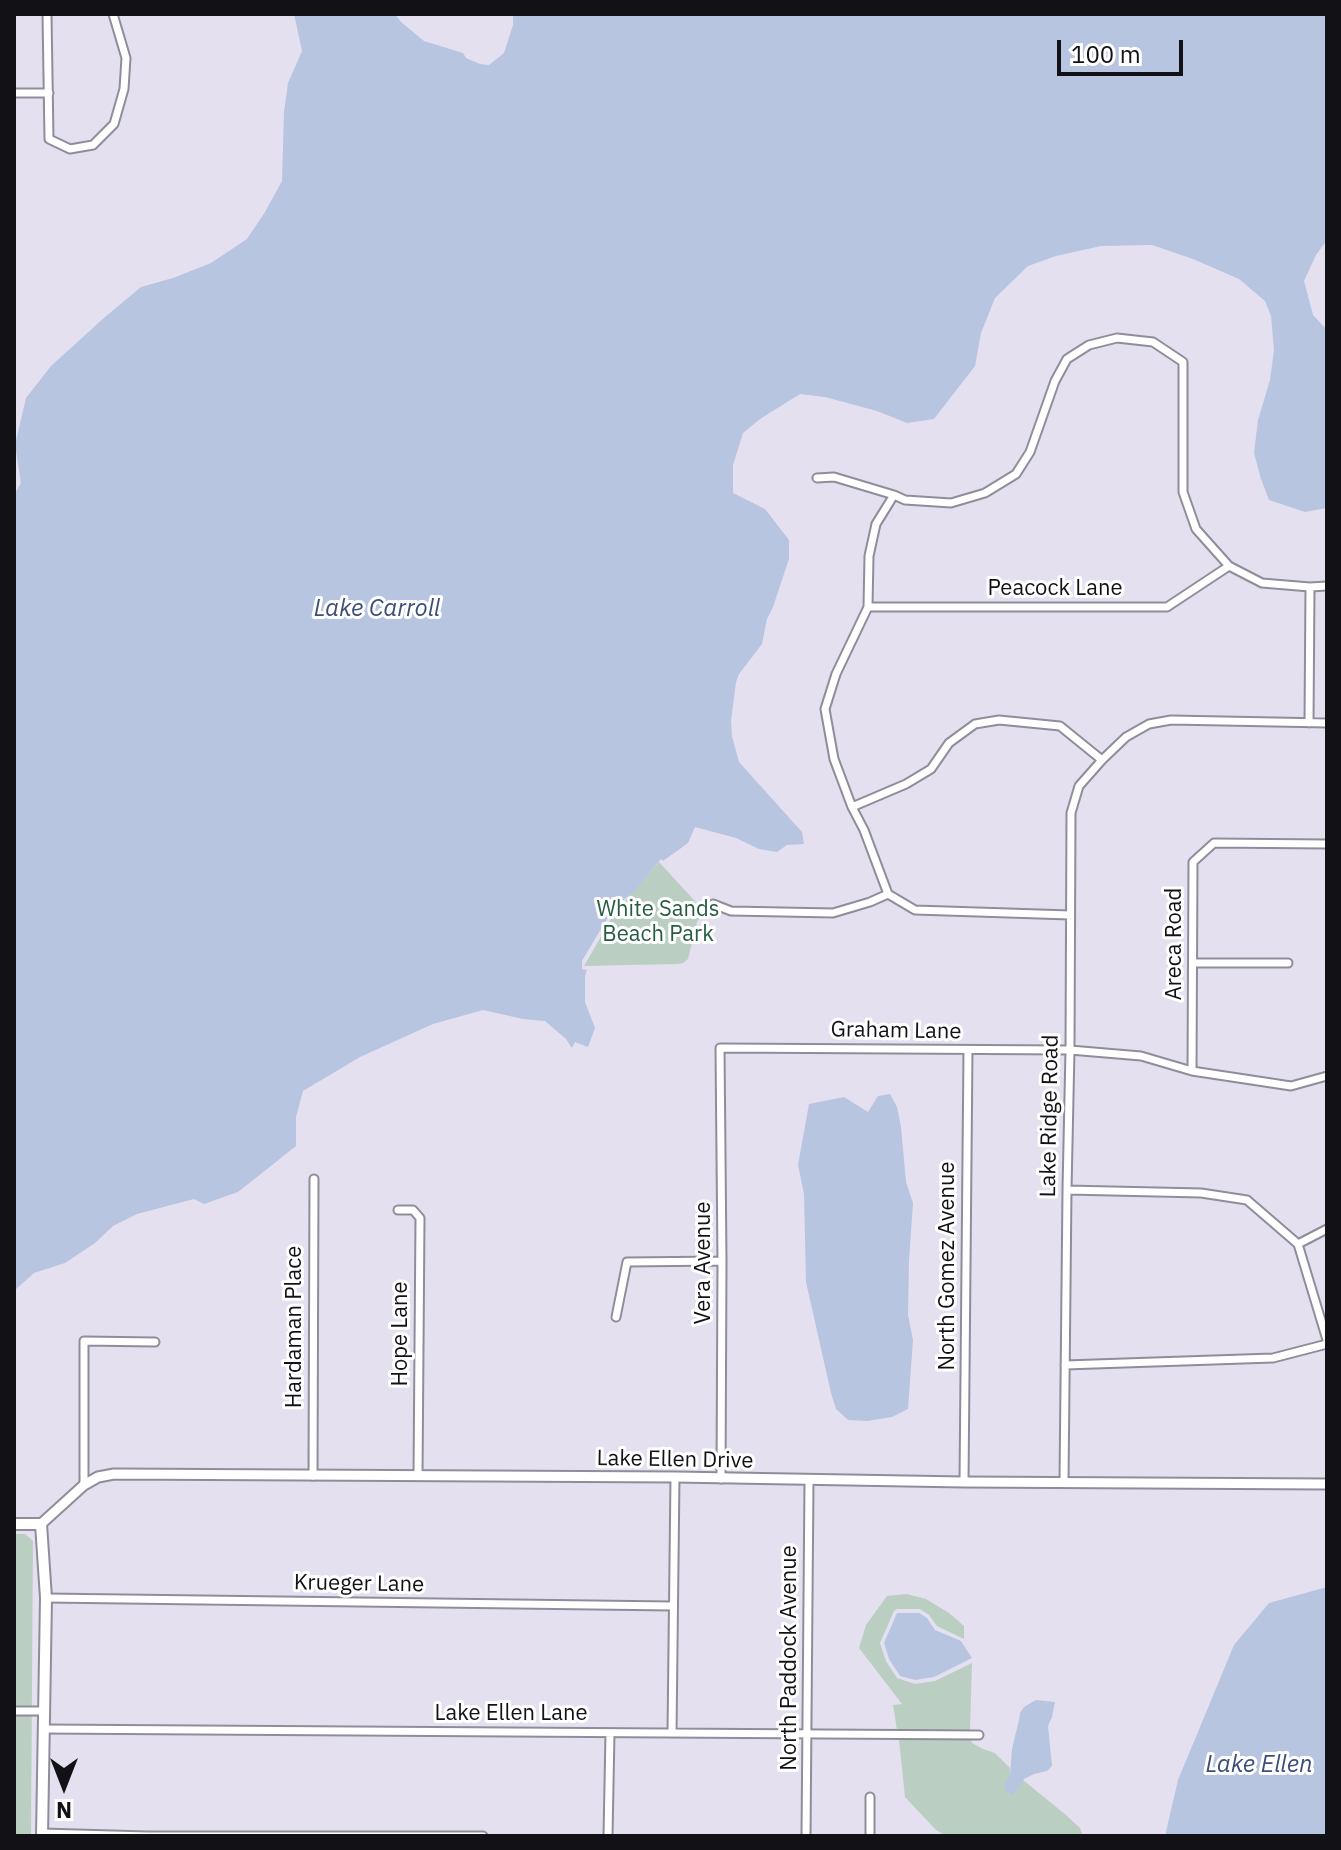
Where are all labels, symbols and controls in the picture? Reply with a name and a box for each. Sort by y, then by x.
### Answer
scale bar [1061,24,1187,74]
text: 100 m [1071,38,1141,70]
street label: Peacock Lane [987,576,1123,602]
water label: Lake Carroll [314,595,440,623]
street label: Areca Road [1162,888,1188,1000]
park label: White Sands Beach Park [596,897,720,948]
street label: Graham Lane [830,1017,962,1045]
street label: Lake Ridge Road [1035,1034,1065,1198]
street label: North Gomez Avenue [935,1161,961,1371]
street label: Vera Avenue [691,1201,717,1325]
street label: Hardaman Place [282,1246,308,1408]
street label: Hope Lane [388,1281,414,1387]
street label: Lake Ellen Drive [596,1445,754,1475]
street label: North Paddock Avenue [777,1545,803,1771]
street label: Krueger Lane [294,1570,424,1598]
street label: Lake Ellen Lane [434,1701,588,1727]
north arrow [24,1746,104,1826]
water label: Lake Ellen [1205,1751,1313,1779]
text: N [56,1796,72,1825]

